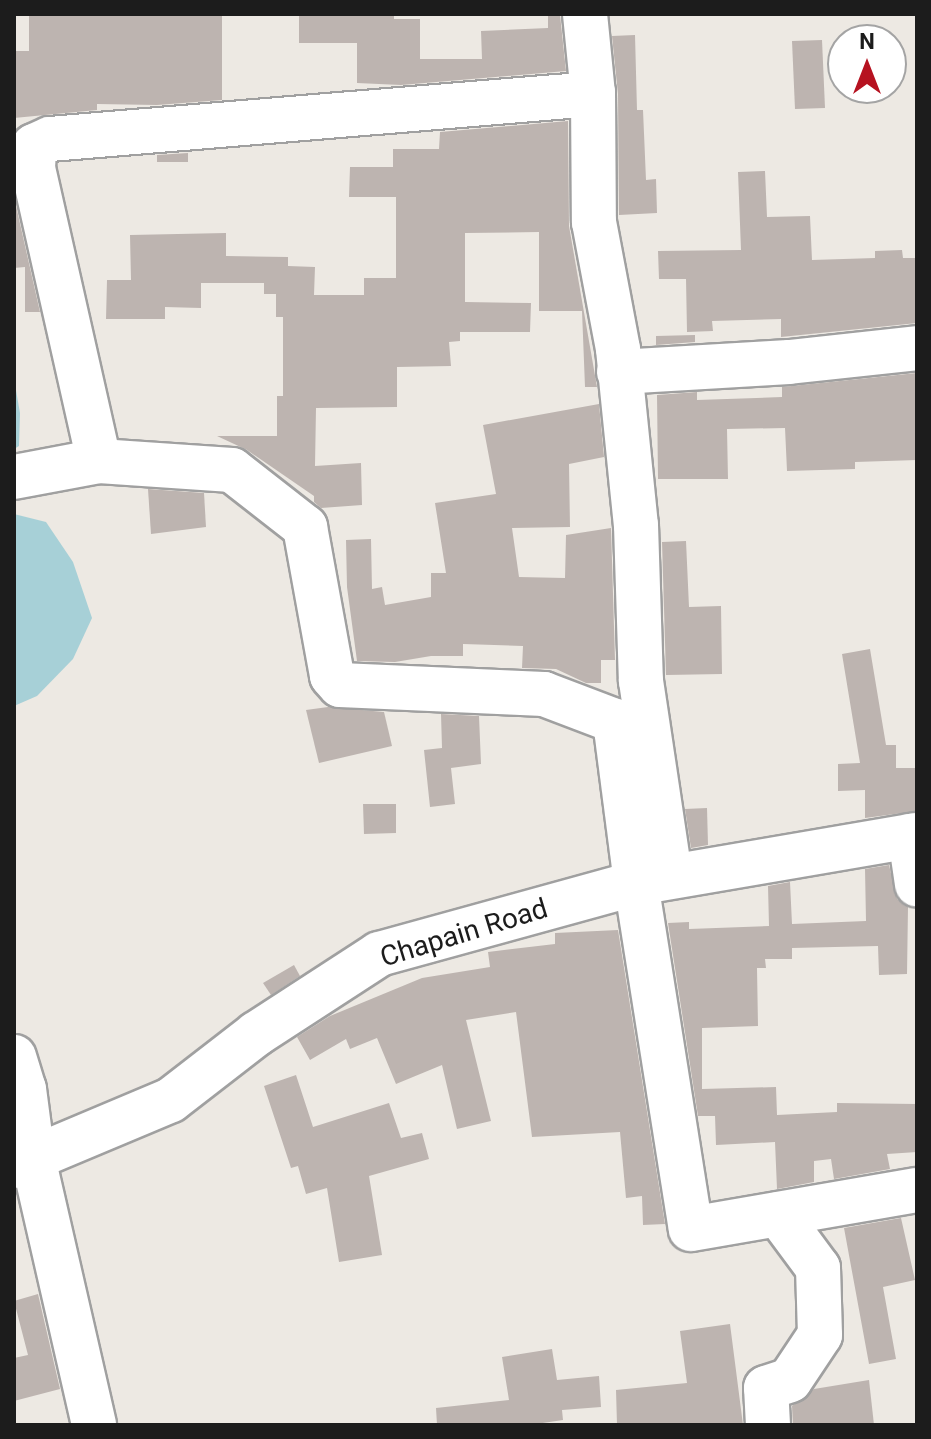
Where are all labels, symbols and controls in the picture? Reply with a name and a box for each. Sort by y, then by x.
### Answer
north arrow [827,24,907,104]
text: N [859,29,875,54]
street label: Chapain Road [376,892,552,974]

